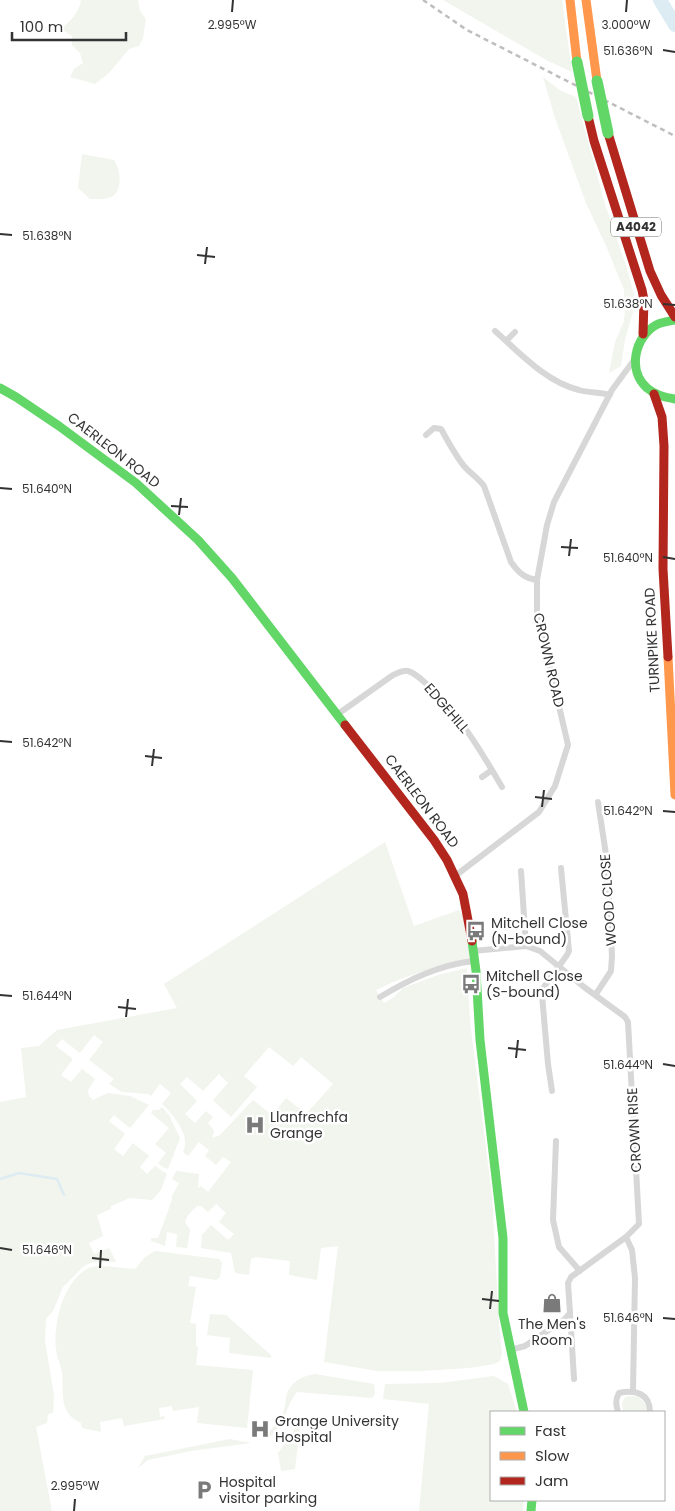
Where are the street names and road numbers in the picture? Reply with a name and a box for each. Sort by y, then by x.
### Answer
road number: A4042 [611,218,661,236]
street label: CAERLEON ROAD [63,407,165,493]
street label: TURNPIKE ROAD [639,587,665,693]
street label: CROWN ROAD [528,611,570,709]
street label: EDGEHILL [420,679,474,737]
street label: CAERLEON ROAD [380,750,464,852]
street label: WOOD CLOSE [595,853,621,947]
street label: CROWN RISE [622,1087,646,1173]

